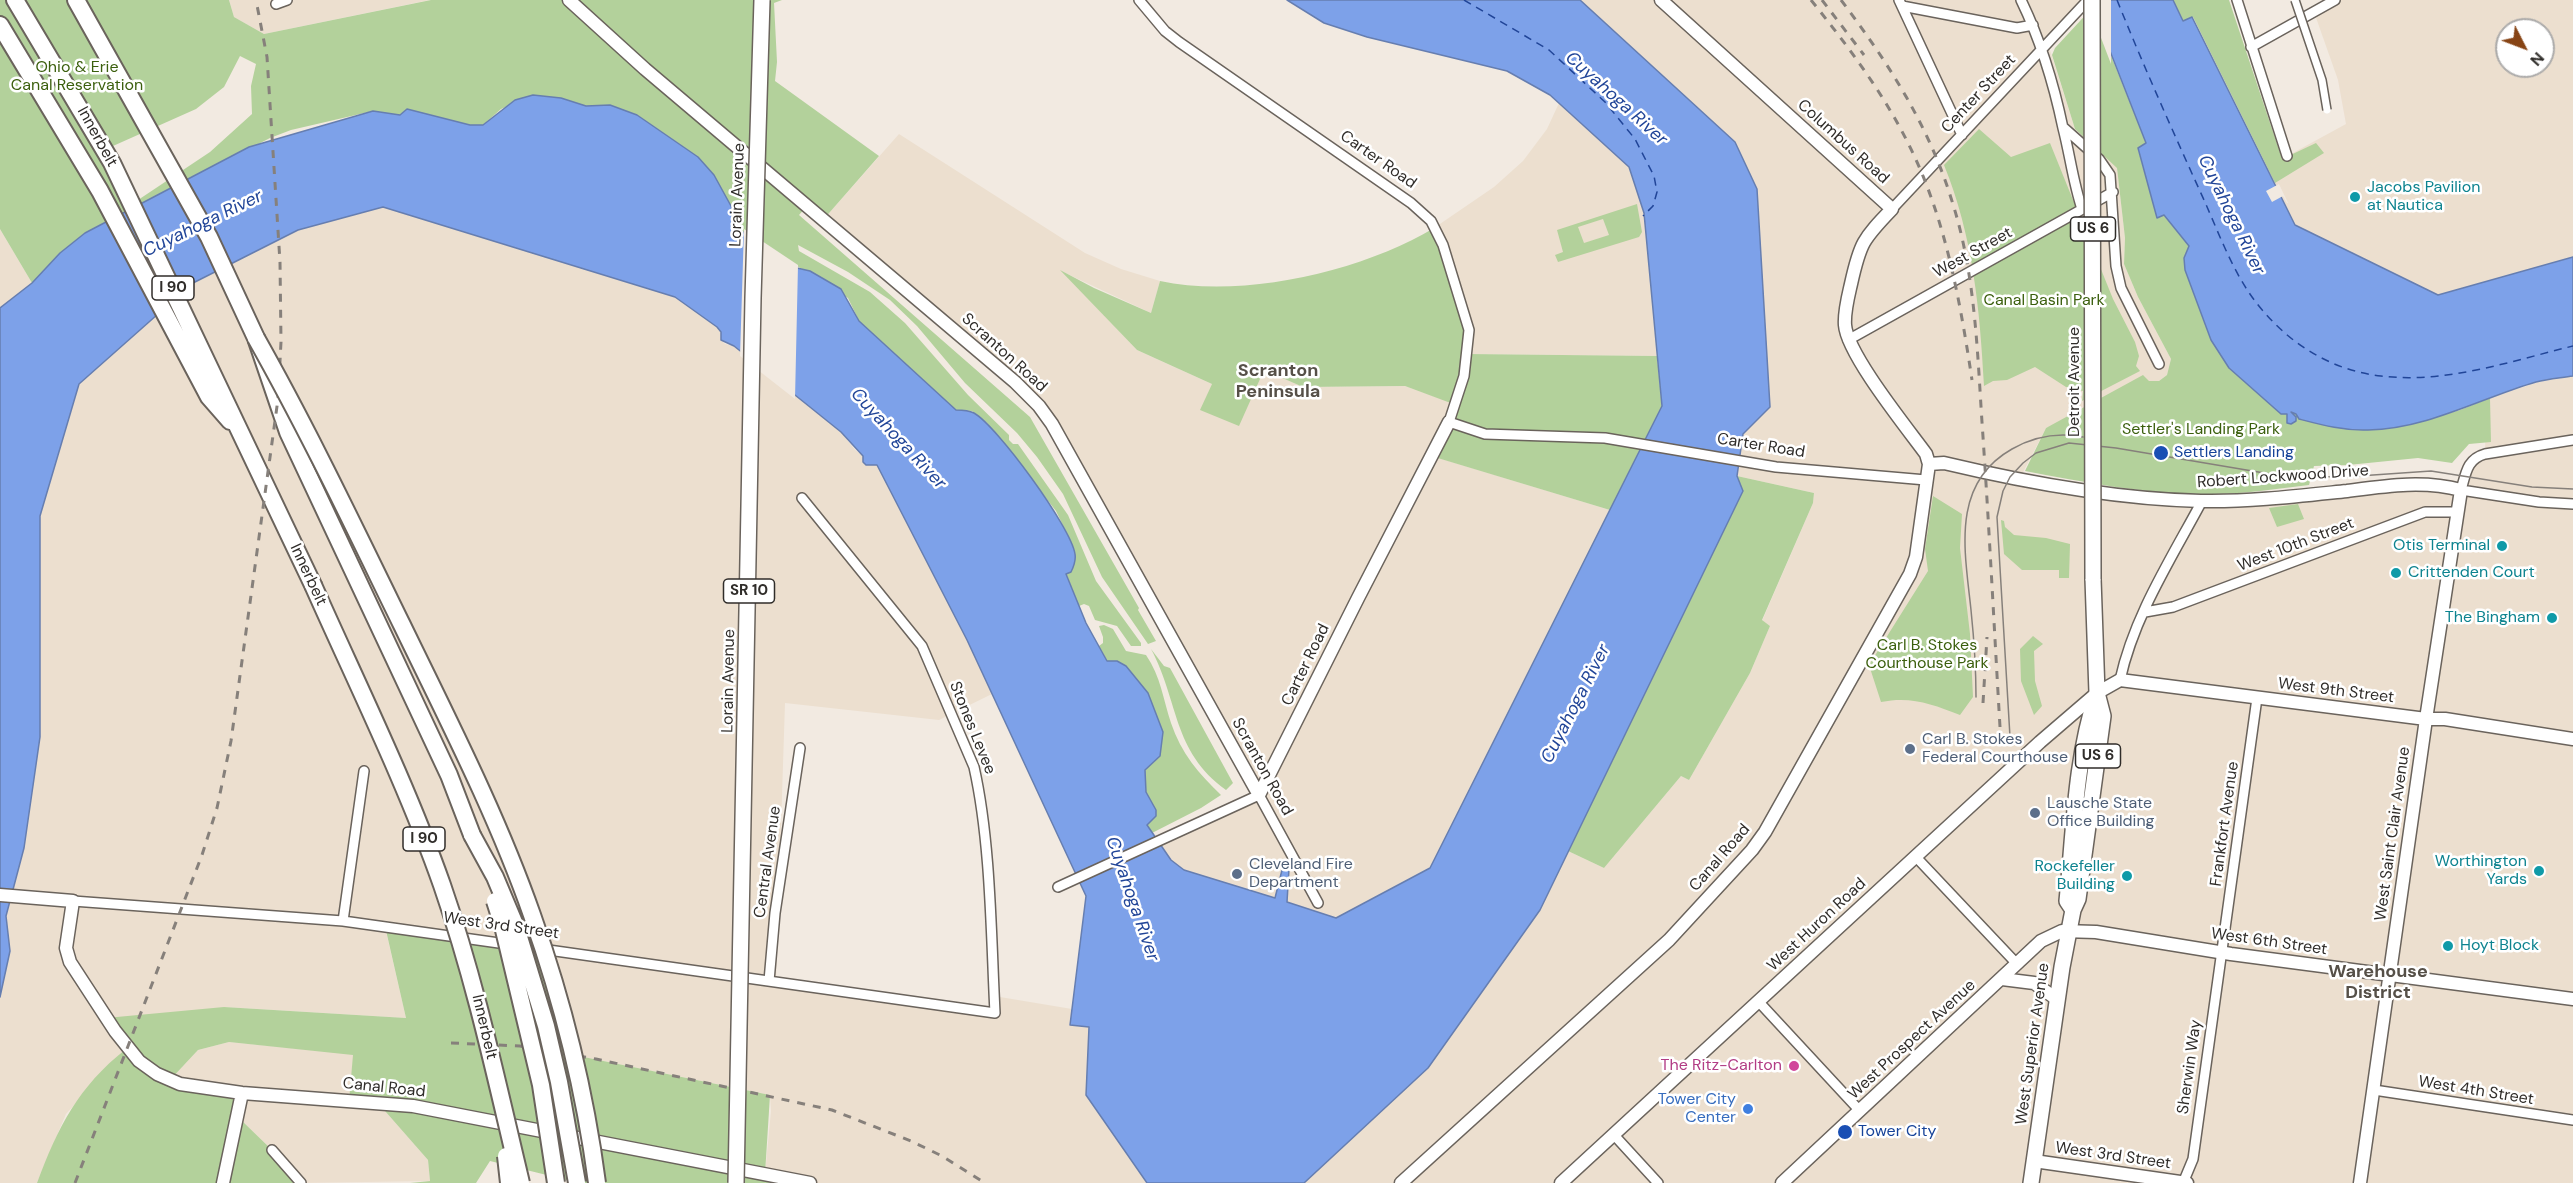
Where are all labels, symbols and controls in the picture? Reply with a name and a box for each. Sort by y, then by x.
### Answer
north arrow [2495,18,2555,78]
water label: Cuyahoga River [1560,47,1672,151]
text: N [2526,48,2549,70]
street label: Center Street [1938,51,2020,137]
park label: Ohio & Erie Canal Reservation [11,58,143,96]
street label: Columbus Road [1793,96,1893,188]
street label: Innerbelt [73,103,121,171]
street label: Carter Road [1336,127,1420,193]
street label: Lorain Avenue [727,143,749,247]
water label: Cuyahoga River [2193,152,2269,278]
place label: Jacobs Pavilion at Nautica [2367,178,2480,216]
water label: Cuyahoga River [140,186,266,262]
marker: Jacobs Pavilion at Nautica [2348,190,2362,204]
road number: US 6 [2070,217,2116,241]
street label: West Street [1930,223,2016,283]
road number: I 90 [152,276,194,300]
park label: Canal Basin Park [1983,291,2105,311]
street label: Scranton Road [957,310,1051,396]
street label: Detroit Avenue [2065,327,2085,437]
district label: Scranton Peninsula [1236,360,1320,403]
water label: Cuyahoga River [846,384,950,494]
park label: Settler's Landing Park [2122,420,2280,440]
street label: Carter Road [1716,430,1806,462]
place label: Settlers Landing [2174,443,2294,463]
marker: Settlers Landing [2152,444,2170,462]
street label: Robert Lockwood Drive [2197,461,2369,493]
street label: West 10th Street [2235,514,2357,576]
place label: Otis Terminal [2393,536,2490,556]
marker: Otis Terminal [2495,539,2509,553]
street label: Innerbelt [285,541,331,609]
place label: Crittenden Court [2408,563,2535,583]
marker: Crittenden Court [2389,566,2403,580]
road number: SR 10 [724,579,774,603]
place label: The Bingham [2445,608,2540,628]
marker: The Bingham [2545,611,2559,625]
street label: Carter Road [1278,621,1334,709]
street label: Lorain Avenue [718,629,740,733]
park label: Carl B. Stokes Courthouse Park [1865,636,1989,674]
water label: Cuyahoga River [1537,641,1615,767]
street label: West 9th Street [2277,674,2395,708]
street label: Stones Levee [945,679,999,777]
street label: Scranton Road [1227,715,1297,819]
place label: Carl B. Stokes Federal Courthouse [1922,730,2068,768]
marker: Carl B. Stokes Federal Courthouse [1903,742,1917,756]
road number: US 6 [2076,744,2120,768]
street label: West Saint Clair Avenue [2371,746,2415,922]
street label: Frankfort Avenue [2207,760,2243,888]
place label: Lausche State Office Building [2047,794,2155,832]
street label: Central Avenue [751,805,785,919]
marker: Lausche State Office Building [2028,806,2042,820]
street label: Canal Road [1685,820,1755,896]
road number: I 90 [403,827,445,851]
water label: Cuyahoga River [1101,834,1163,964]
place label: Worthington Yards [2435,852,2527,890]
place label: Cleveland Fire Department [1249,855,1353,893]
place label: Rockefeller Building [2034,857,2115,895]
marker: Worthington Yards [2532,864,2546,878]
marker: Cleveland Fire Department [1230,867,1244,881]
marker: Rockefeller Building [2120,869,2134,883]
street label: West Huron Road [1764,874,1870,976]
street label: West 3rd Street [442,908,560,944]
street label: West 6th Street [2210,924,2328,960]
place label: Hoyt Block [2460,936,2539,956]
marker: Hoyt Block [2441,939,2455,953]
district label: Warehouse District [2328,961,2428,1004]
street label: West Superior Avenue [2012,962,2054,1126]
street label: West Prospect Avenue [1844,976,1980,1104]
street label: Innerbelt [467,993,501,1061]
street label: Sherwin Way [2174,1019,2206,1115]
place label: The Ritz-Carlton [1660,1056,1782,1076]
marker: The Ritz-Carlton [1787,1059,1801,1073]
street label: West 4th Street [2417,1072,2535,1110]
street label: Canal Road [342,1074,426,1102]
place label: Tower City Center [1658,1090,1736,1128]
marker: Tower City Center [1741,1102,1755,1116]
place label: Tower City [1858,1122,1936,1142]
marker: Tower City [1836,1123,1854,1141]
street label: West 3rd Street [2054,1138,2172,1174]

